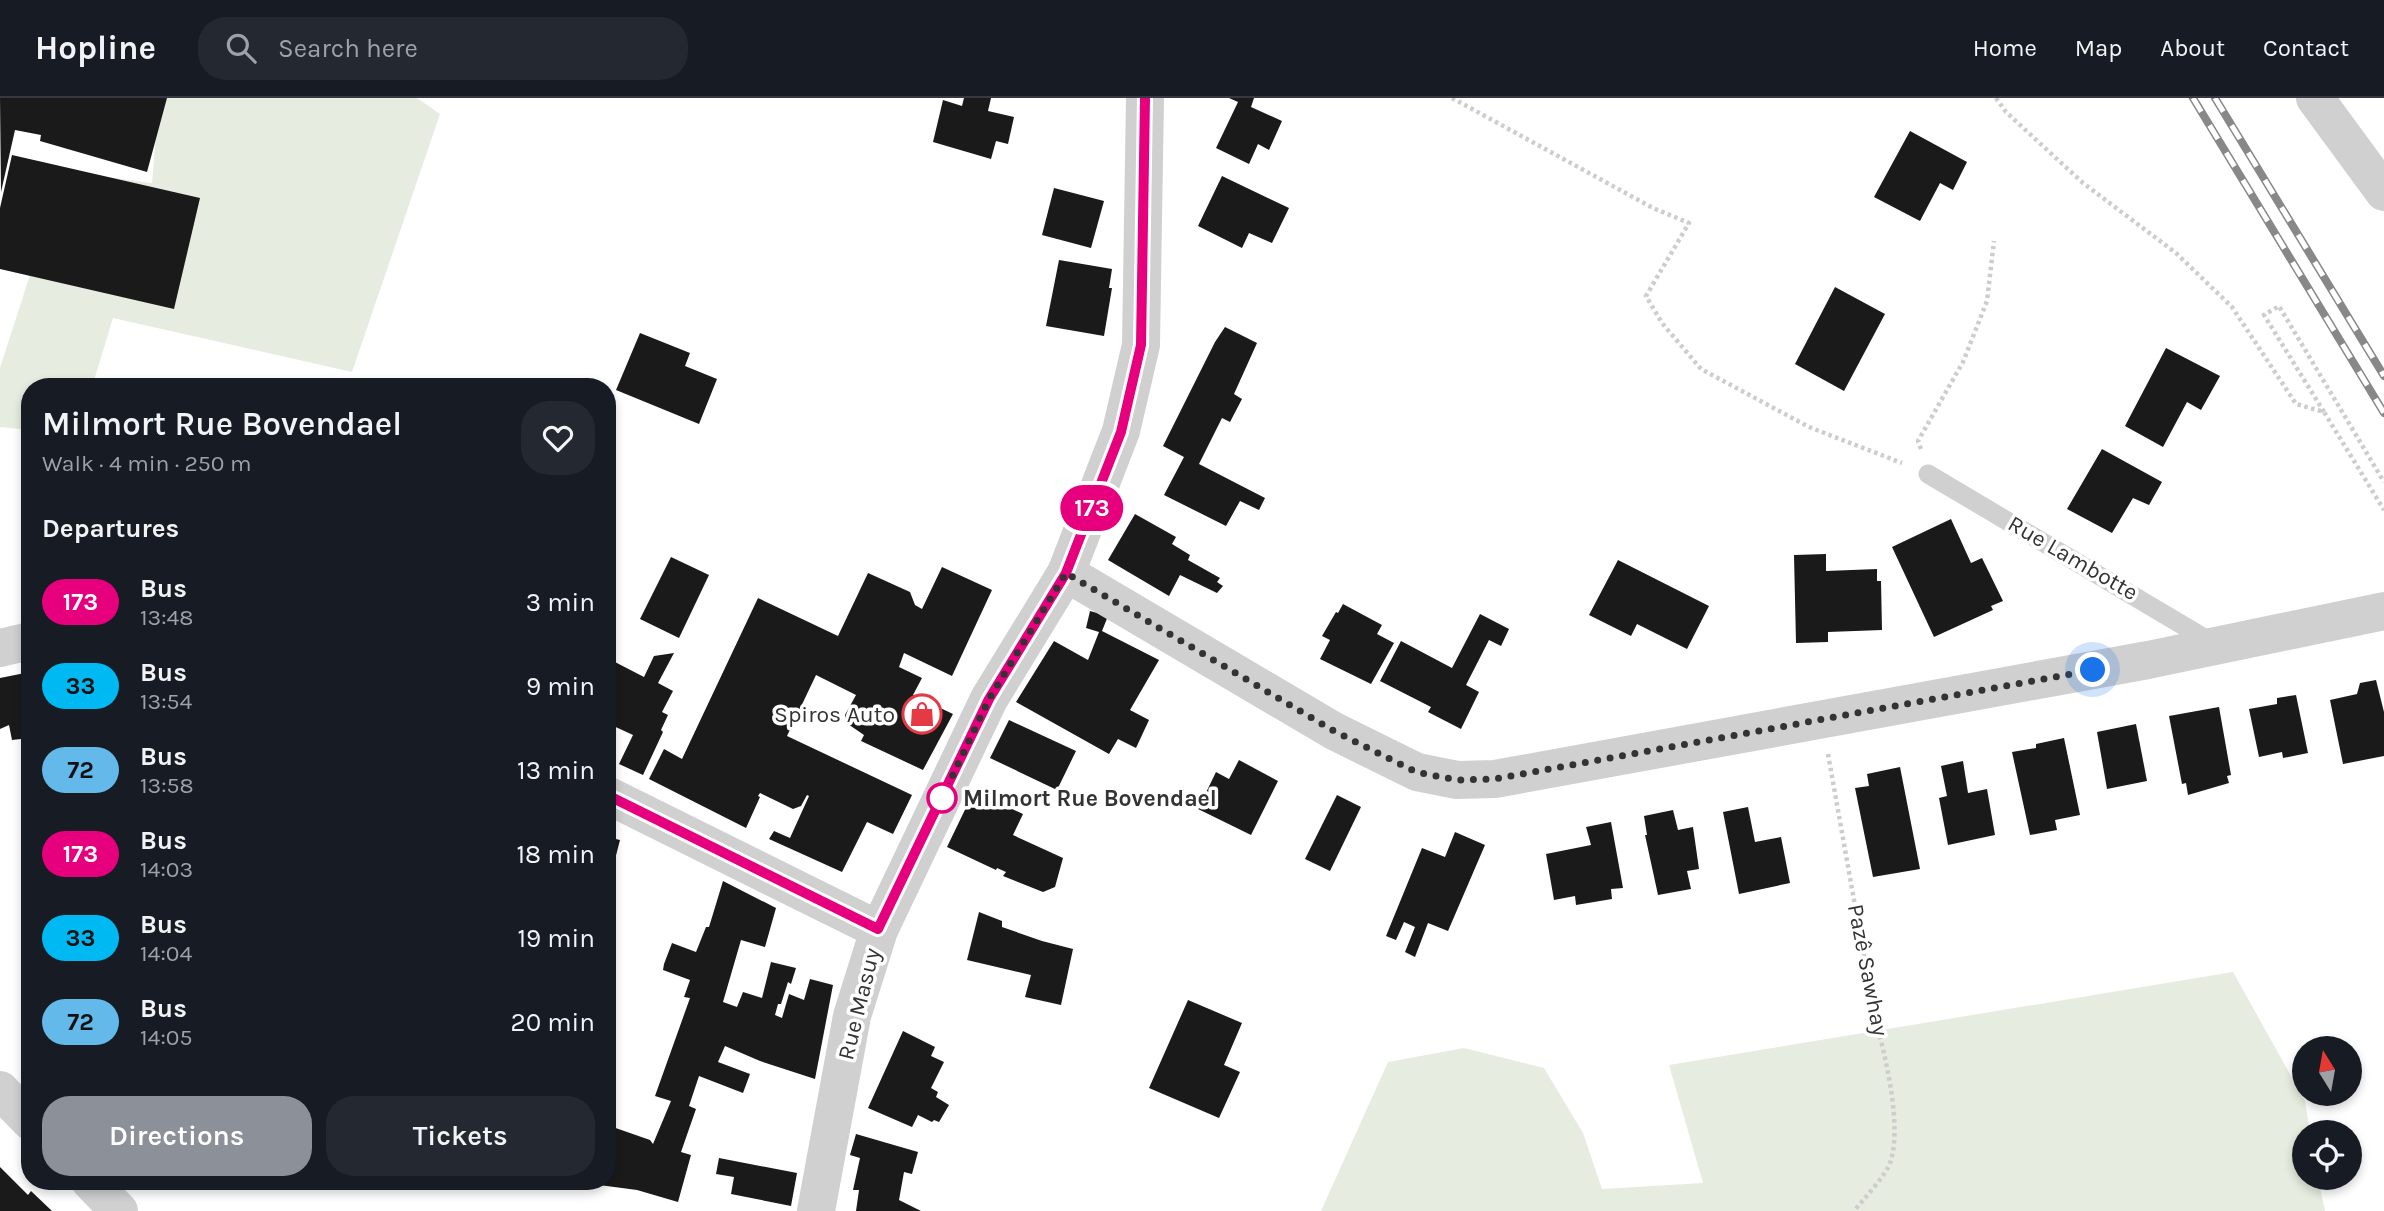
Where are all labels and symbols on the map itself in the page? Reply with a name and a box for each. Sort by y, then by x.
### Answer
line badge: 173 [1052,485,1132,531]
street label: Rue Lambotte [2003,510,2143,606]
your location [2075,652,2110,687]
shop icon: Spiros Auto [901,693,943,735]
place label: Spiros Auto [774,701,895,728]
marker: Milmort Rue Bovendael [927,783,957,813]
place label: Milmort Rue Bovendael [963,785,1217,812]
street label: Pazê Sawhay [1842,902,1894,1039]
street label: Rue Masuy [832,945,886,1063]
north arrow [2292,1036,2362,1106]

